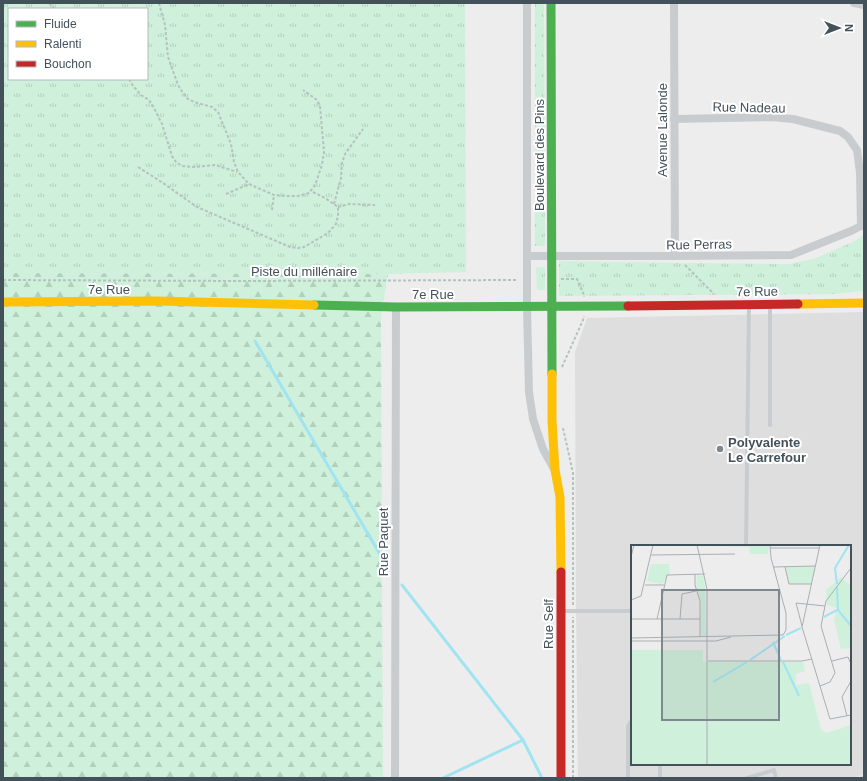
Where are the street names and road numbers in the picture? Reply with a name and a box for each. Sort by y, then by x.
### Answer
street label: Avenue Lalonde [655,83,670,177]
street label: Boulevard des Pins [532,98,547,211]
street label: Rue Nadeau [712,99,786,116]
street label: Rue Perras [666,236,733,253]
street label: Piste du millénaire [251,264,357,279]
street label: 7e Rue [88,282,130,297]
street label: 7e Rue [736,284,778,299]
street label: 7e Rue [412,287,454,302]
street label: Rue Paquet [376,507,391,576]
street label: Rue Self [541,599,556,649]

